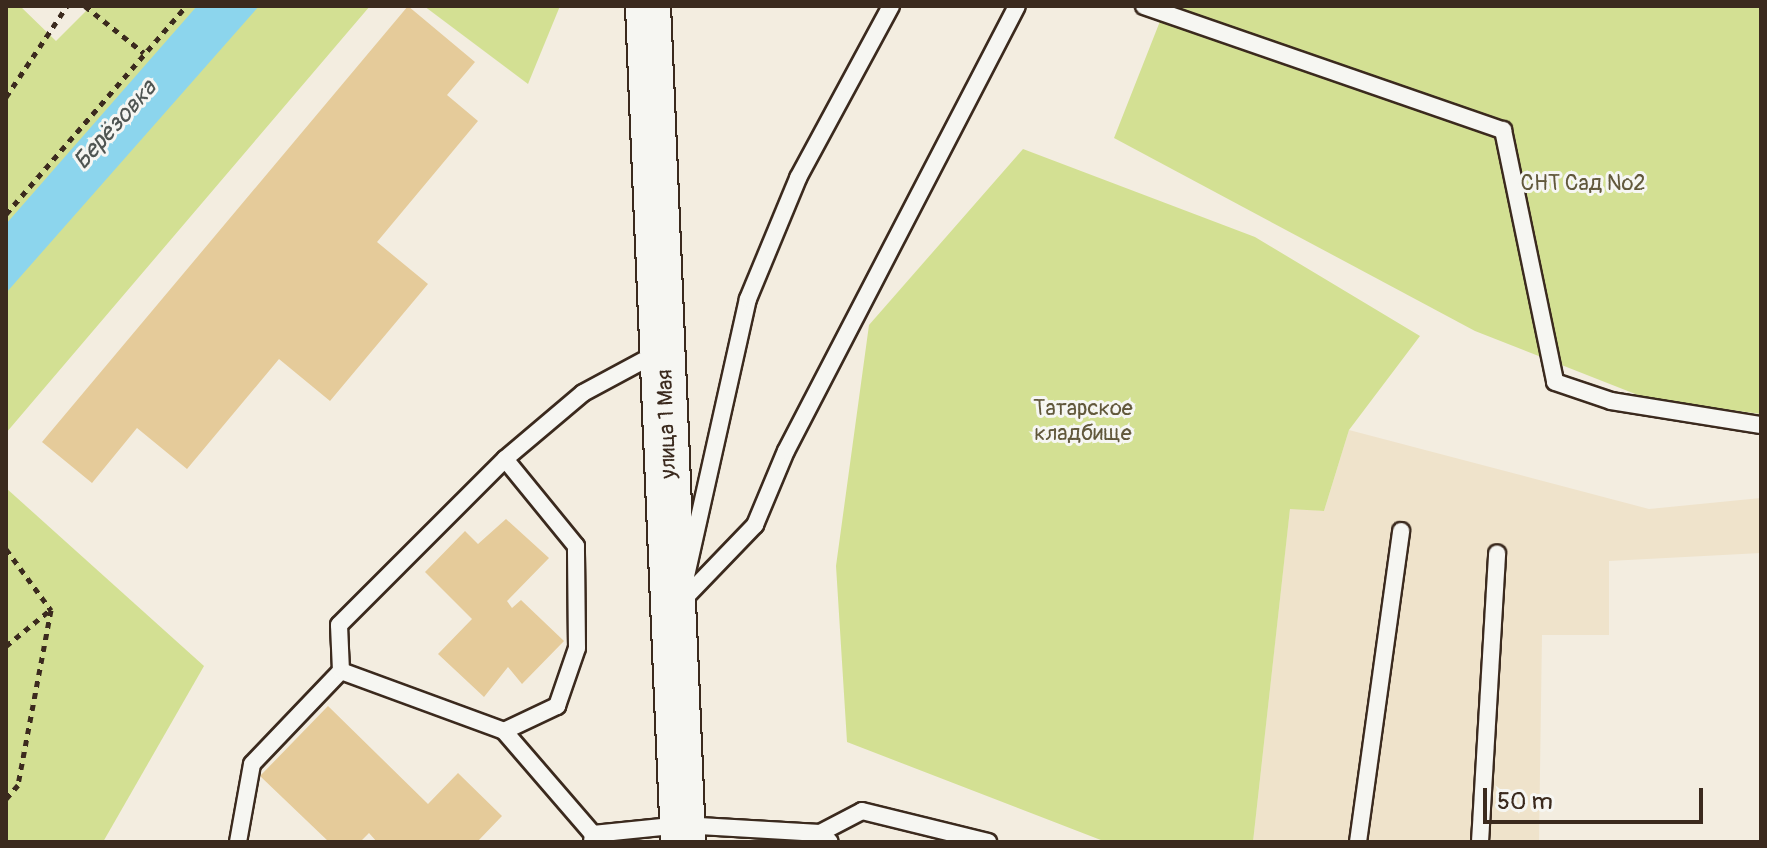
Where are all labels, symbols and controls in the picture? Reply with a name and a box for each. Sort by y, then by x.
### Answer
water label: Берёзовка [67,74,163,176]
park label: СНТ Сад №2 [1520,171,1646,197]
street label: улица 1 Мая [652,369,682,479]
park label: Татарское кладбище [1033,395,1133,446]
scale bar [1487,772,1707,822]
text: 50 m [1497,787,1553,816]

